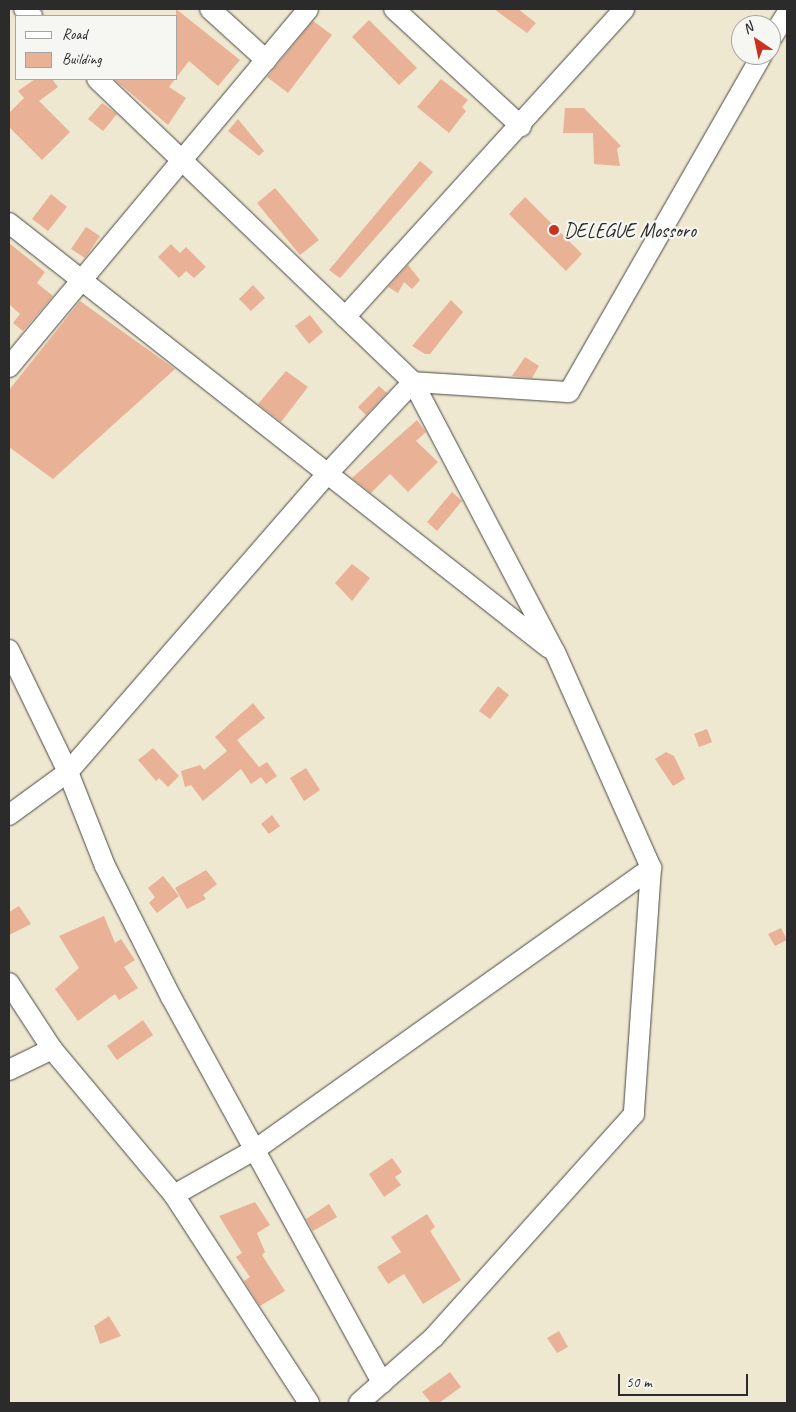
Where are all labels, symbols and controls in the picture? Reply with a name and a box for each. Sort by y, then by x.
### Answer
legend [15,15,178,80]
north arrow [731,15,781,65]
text: N [740,19,756,37]
text: Road [62,25,87,44]
text: Building [62,50,101,69]
place label: DELEGUE Mossoro [564,218,696,242]
marker: DELEGUE Mossoro [548,224,560,236]
scale bar [621,1364,751,1396]
text: 50 m [626,1373,652,1392]

